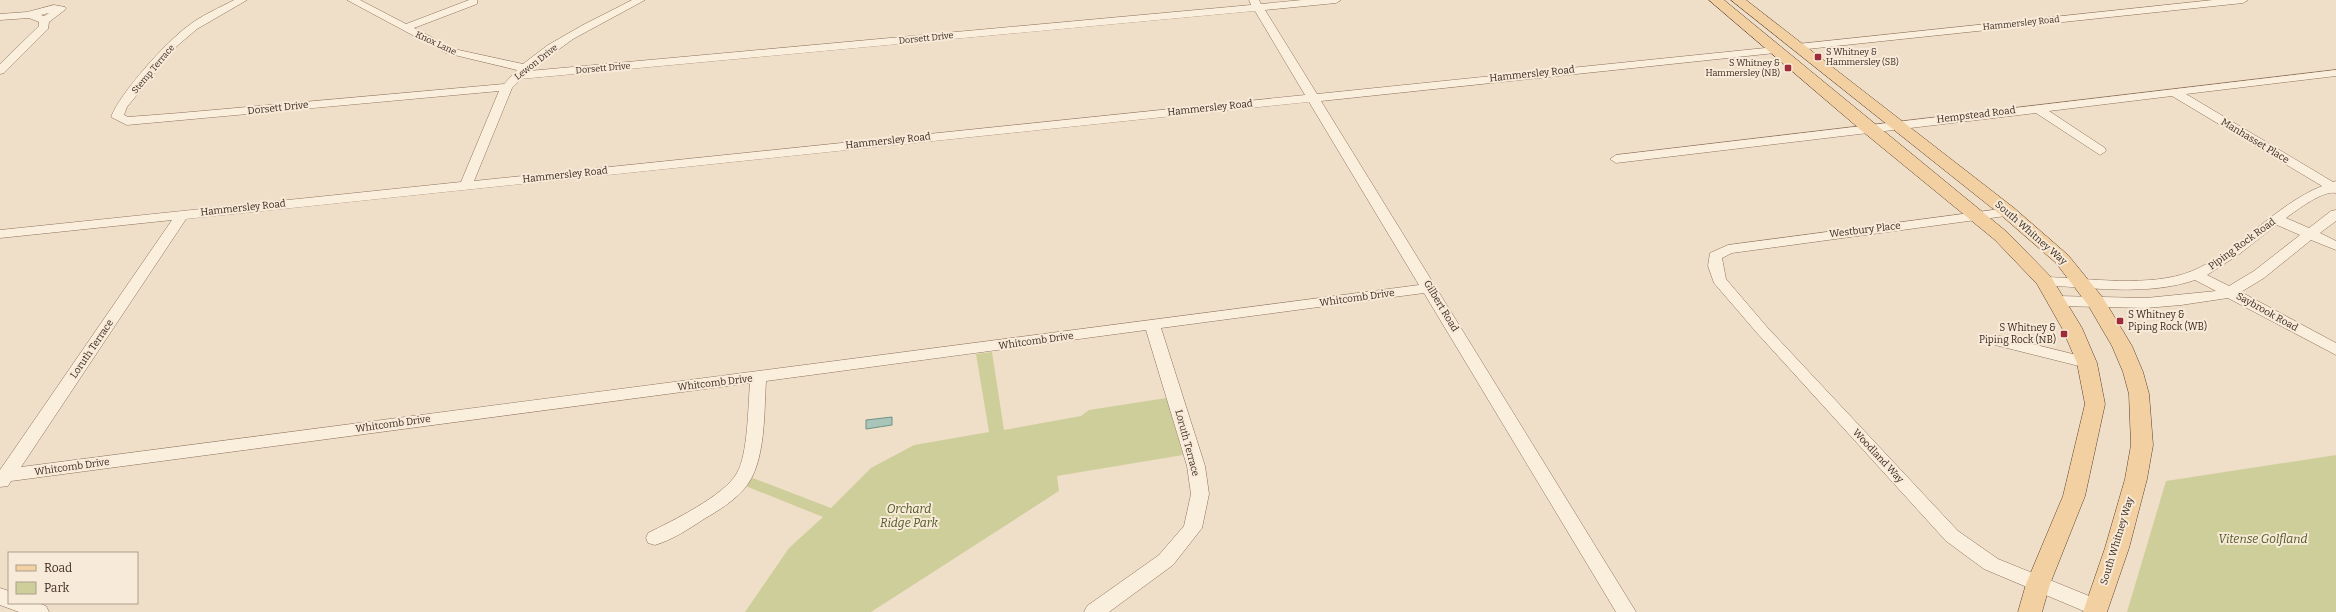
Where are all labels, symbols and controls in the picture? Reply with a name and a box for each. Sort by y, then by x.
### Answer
street label: Hammersley Road [1982,14,2061,32]
street label: Knox Lane [414,29,458,57]
street label: Dorsett Drive [898,30,954,46]
street label: Stemp Terrace [130,42,176,95]
street label: Lewon Drive [513,42,559,82]
place label: S Whitney & Hammersley (SB) [1826,47,1899,67]
marker: S Whitney & Hammersley (SB) [1813,52,1823,62]
place label: S Whitney & Hammersley (NB) [1705,58,1780,78]
street label: Dorsett Drive [575,61,631,75]
marker: S Whitney & Hammersley (NB) [1783,63,1793,73]
street label: Hammersley Road [1489,64,1575,84]
street label: Hammersley Road [1167,98,1253,118]
street label: Dorsett Drive [247,99,309,117]
street label: Hempstead Road [1936,104,2016,126]
street label: Manhasset Place [2219,116,2291,166]
street label: Hammersley Road [845,131,931,151]
street label: Hammersley Road [522,165,608,185]
street label: Hammersley Road [200,198,286,218]
street label: South Whitney Way [1993,199,2070,268]
street label: Piping Rock Road [2206,216,2278,272]
street label: Westbury Place [1829,220,1901,240]
street label: Gilbert Road [1421,278,1461,334]
street label: Whitcomb Drive [1319,287,1395,309]
street label: Saybrook Road [2234,290,2300,334]
place label: S Whitney & Piping Rock (WB) [2128,309,2207,333]
marker: S Whitney & Piping Rock (WB) [2115,316,2125,326]
street label: Loruth Terrace [68,317,116,381]
place label: S Whitney & Piping Rock (NB) [1979,322,2056,346]
marker: S Whitney & Piping Rock (NB) [2059,329,2069,339]
street label: Whitcomb Drive [998,330,1074,352]
street label: Whitcomb Drive [677,372,753,394]
street label: Loruth Terrace [1172,408,1202,478]
street label: Whitcomb Drive [355,413,431,435]
street label: Woodland Way [1850,427,1906,486]
street label: Whitcomb Drive [34,456,110,478]
street label: South Whitney Way [2098,495,2136,586]
park label: Orchard Ridge Park [880,502,939,530]
park label: Vitense Golfland [2218,532,2308,546]
legend [8,552,138,604]
text: Road [44,561,72,575]
text: Park [44,581,70,595]

